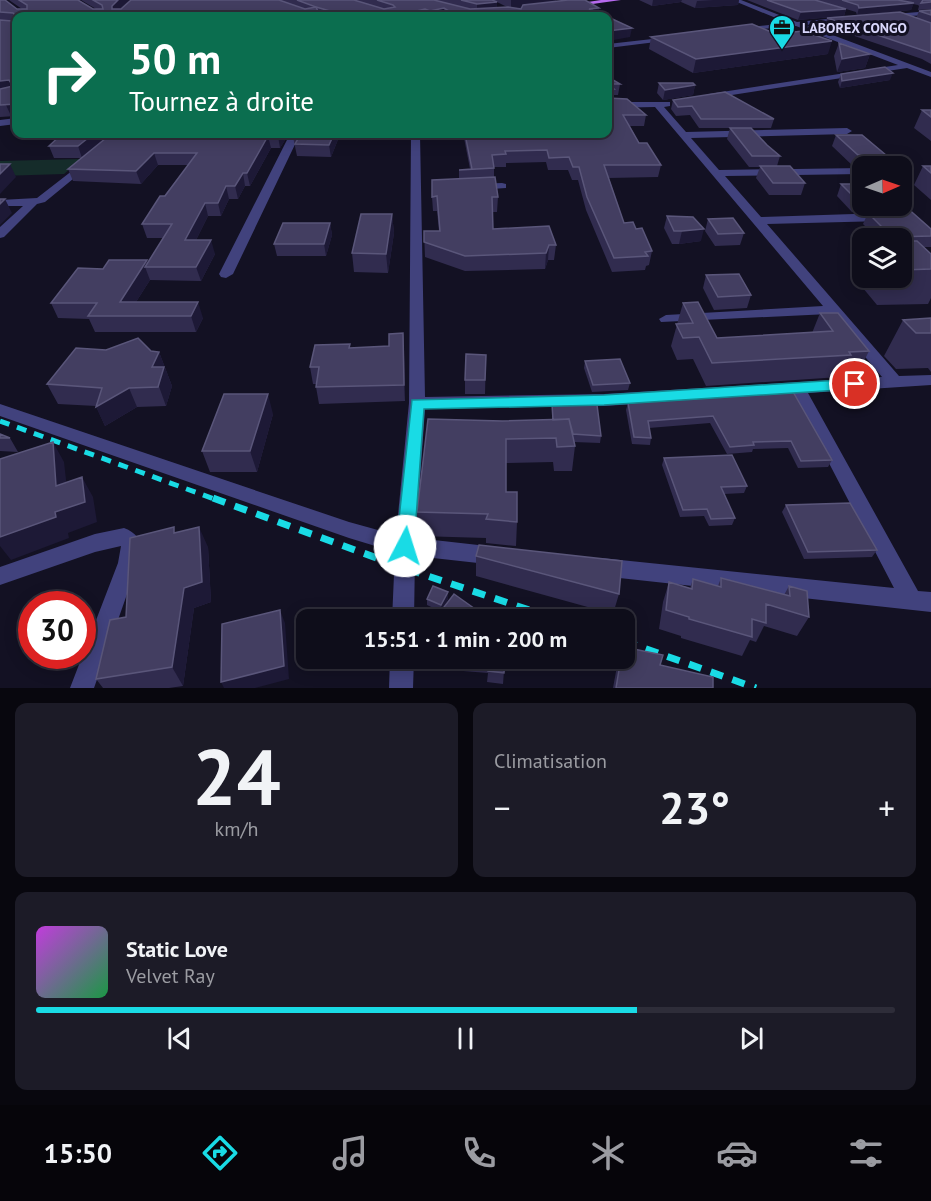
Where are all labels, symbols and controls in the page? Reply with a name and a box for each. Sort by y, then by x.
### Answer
office icon: LABOREX CONGO [767,13,797,51]
place label: LABOREX CONGO [802,19,907,37]
text: 50 m [129,31,221,86]
icon: right [30,36,108,114]
text: Tournez à droite [129,84,314,118]
north arrow [852,156,912,216]
map controls [852,156,912,288]
button: layers [852,228,912,288]
pin [829,358,880,409]
icon: arrive [838,367,871,400]
position arrow [373,514,437,578]
speed limit sign: 30 [18,591,96,669]
text: 15:51 · 1 min · 200 m [364,625,567,653]
text: 24 [192,726,281,827]
text: Climatisation [494,748,607,774]
text: 23° [659,778,730,836]
text: − [494,786,511,829]
text: + [878,786,895,829]
text: km/h [215,816,258,842]
text: Static Love [126,935,228,963]
text: Velvet Ray [126,963,215,989]
icon: previous [163,1022,196,1055]
icon: pause [449,1022,482,1055]
icon: next [735,1022,768,1055]
icon: directions [199,1132,241,1174]
icon: music [329,1132,371,1174]
icon: phone [458,1132,500,1174]
icon: climate [587,1132,629,1174]
icon: car [716,1132,758,1174]
icon: filters [845,1132,887,1174]
text: 15:50 [44,1136,112,1170]

